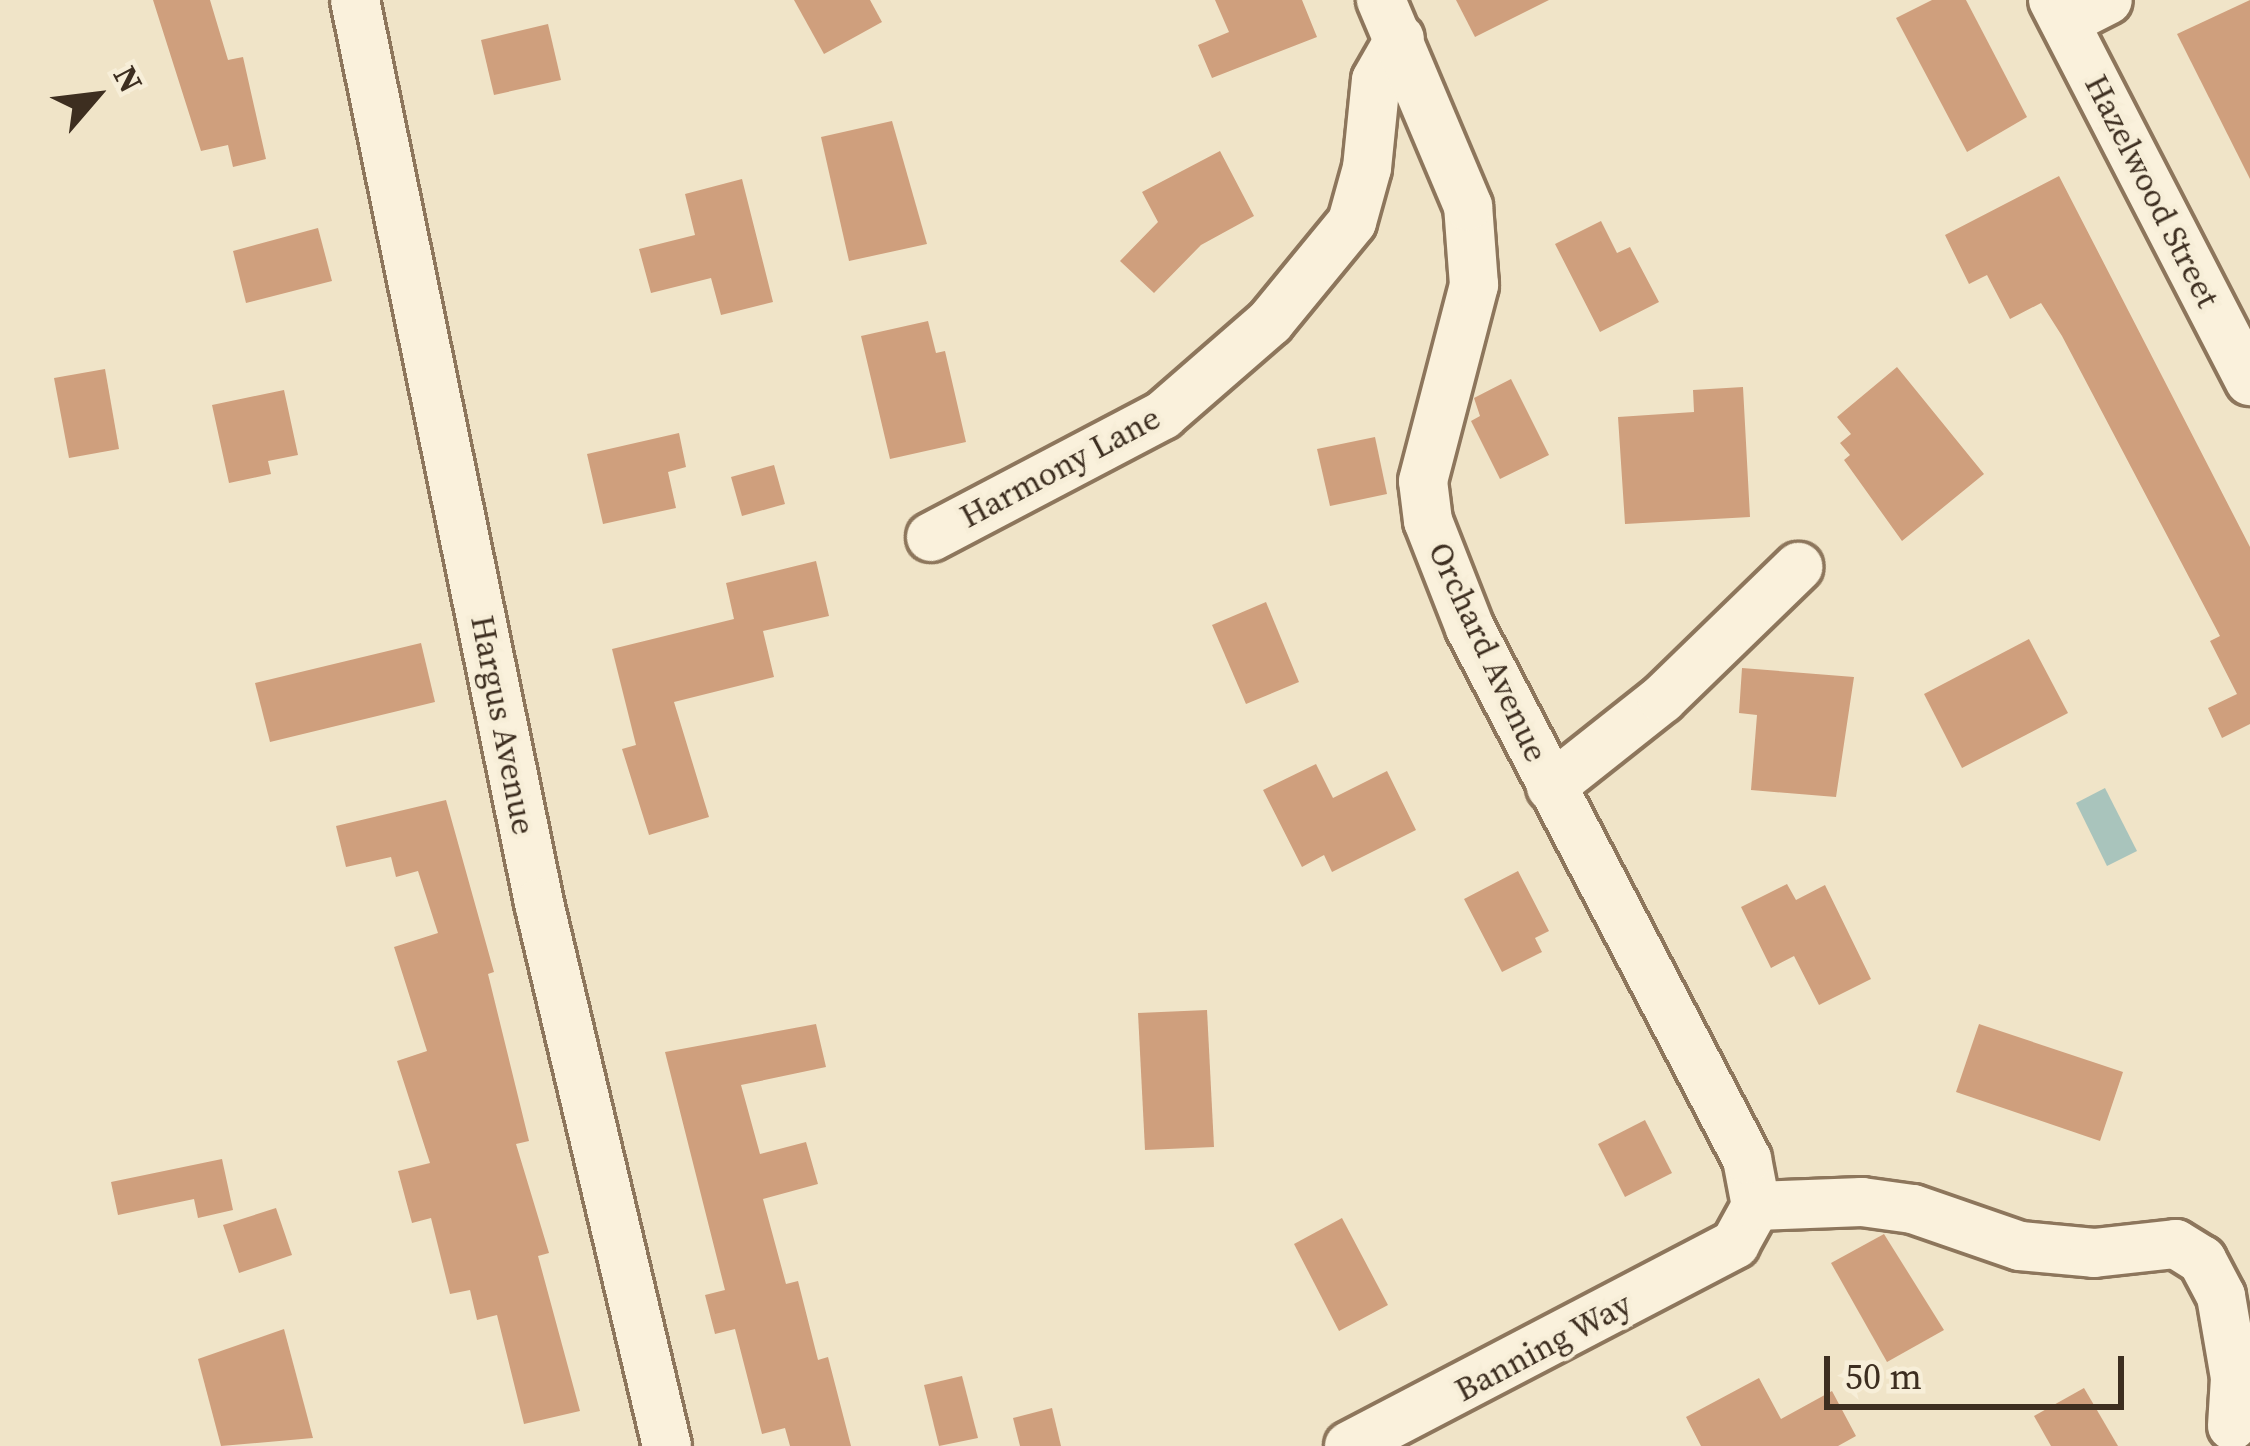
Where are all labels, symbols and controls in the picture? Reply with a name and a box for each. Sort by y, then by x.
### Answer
north arrow [36,36,156,156]
text: N [103,58,154,100]
street label: Hazelwood Street [2076,68,2228,314]
street label: Harmony Lane [953,398,1167,536]
street label: Orchard Avenue [1420,536,1556,768]
street label: Hargus Avenue [462,612,544,838]
street label: Banning Way [1448,1284,1638,1410]
scale bar [1830,1332,2130,1406]
text: 50 m [1845,1352,1922,1401]

